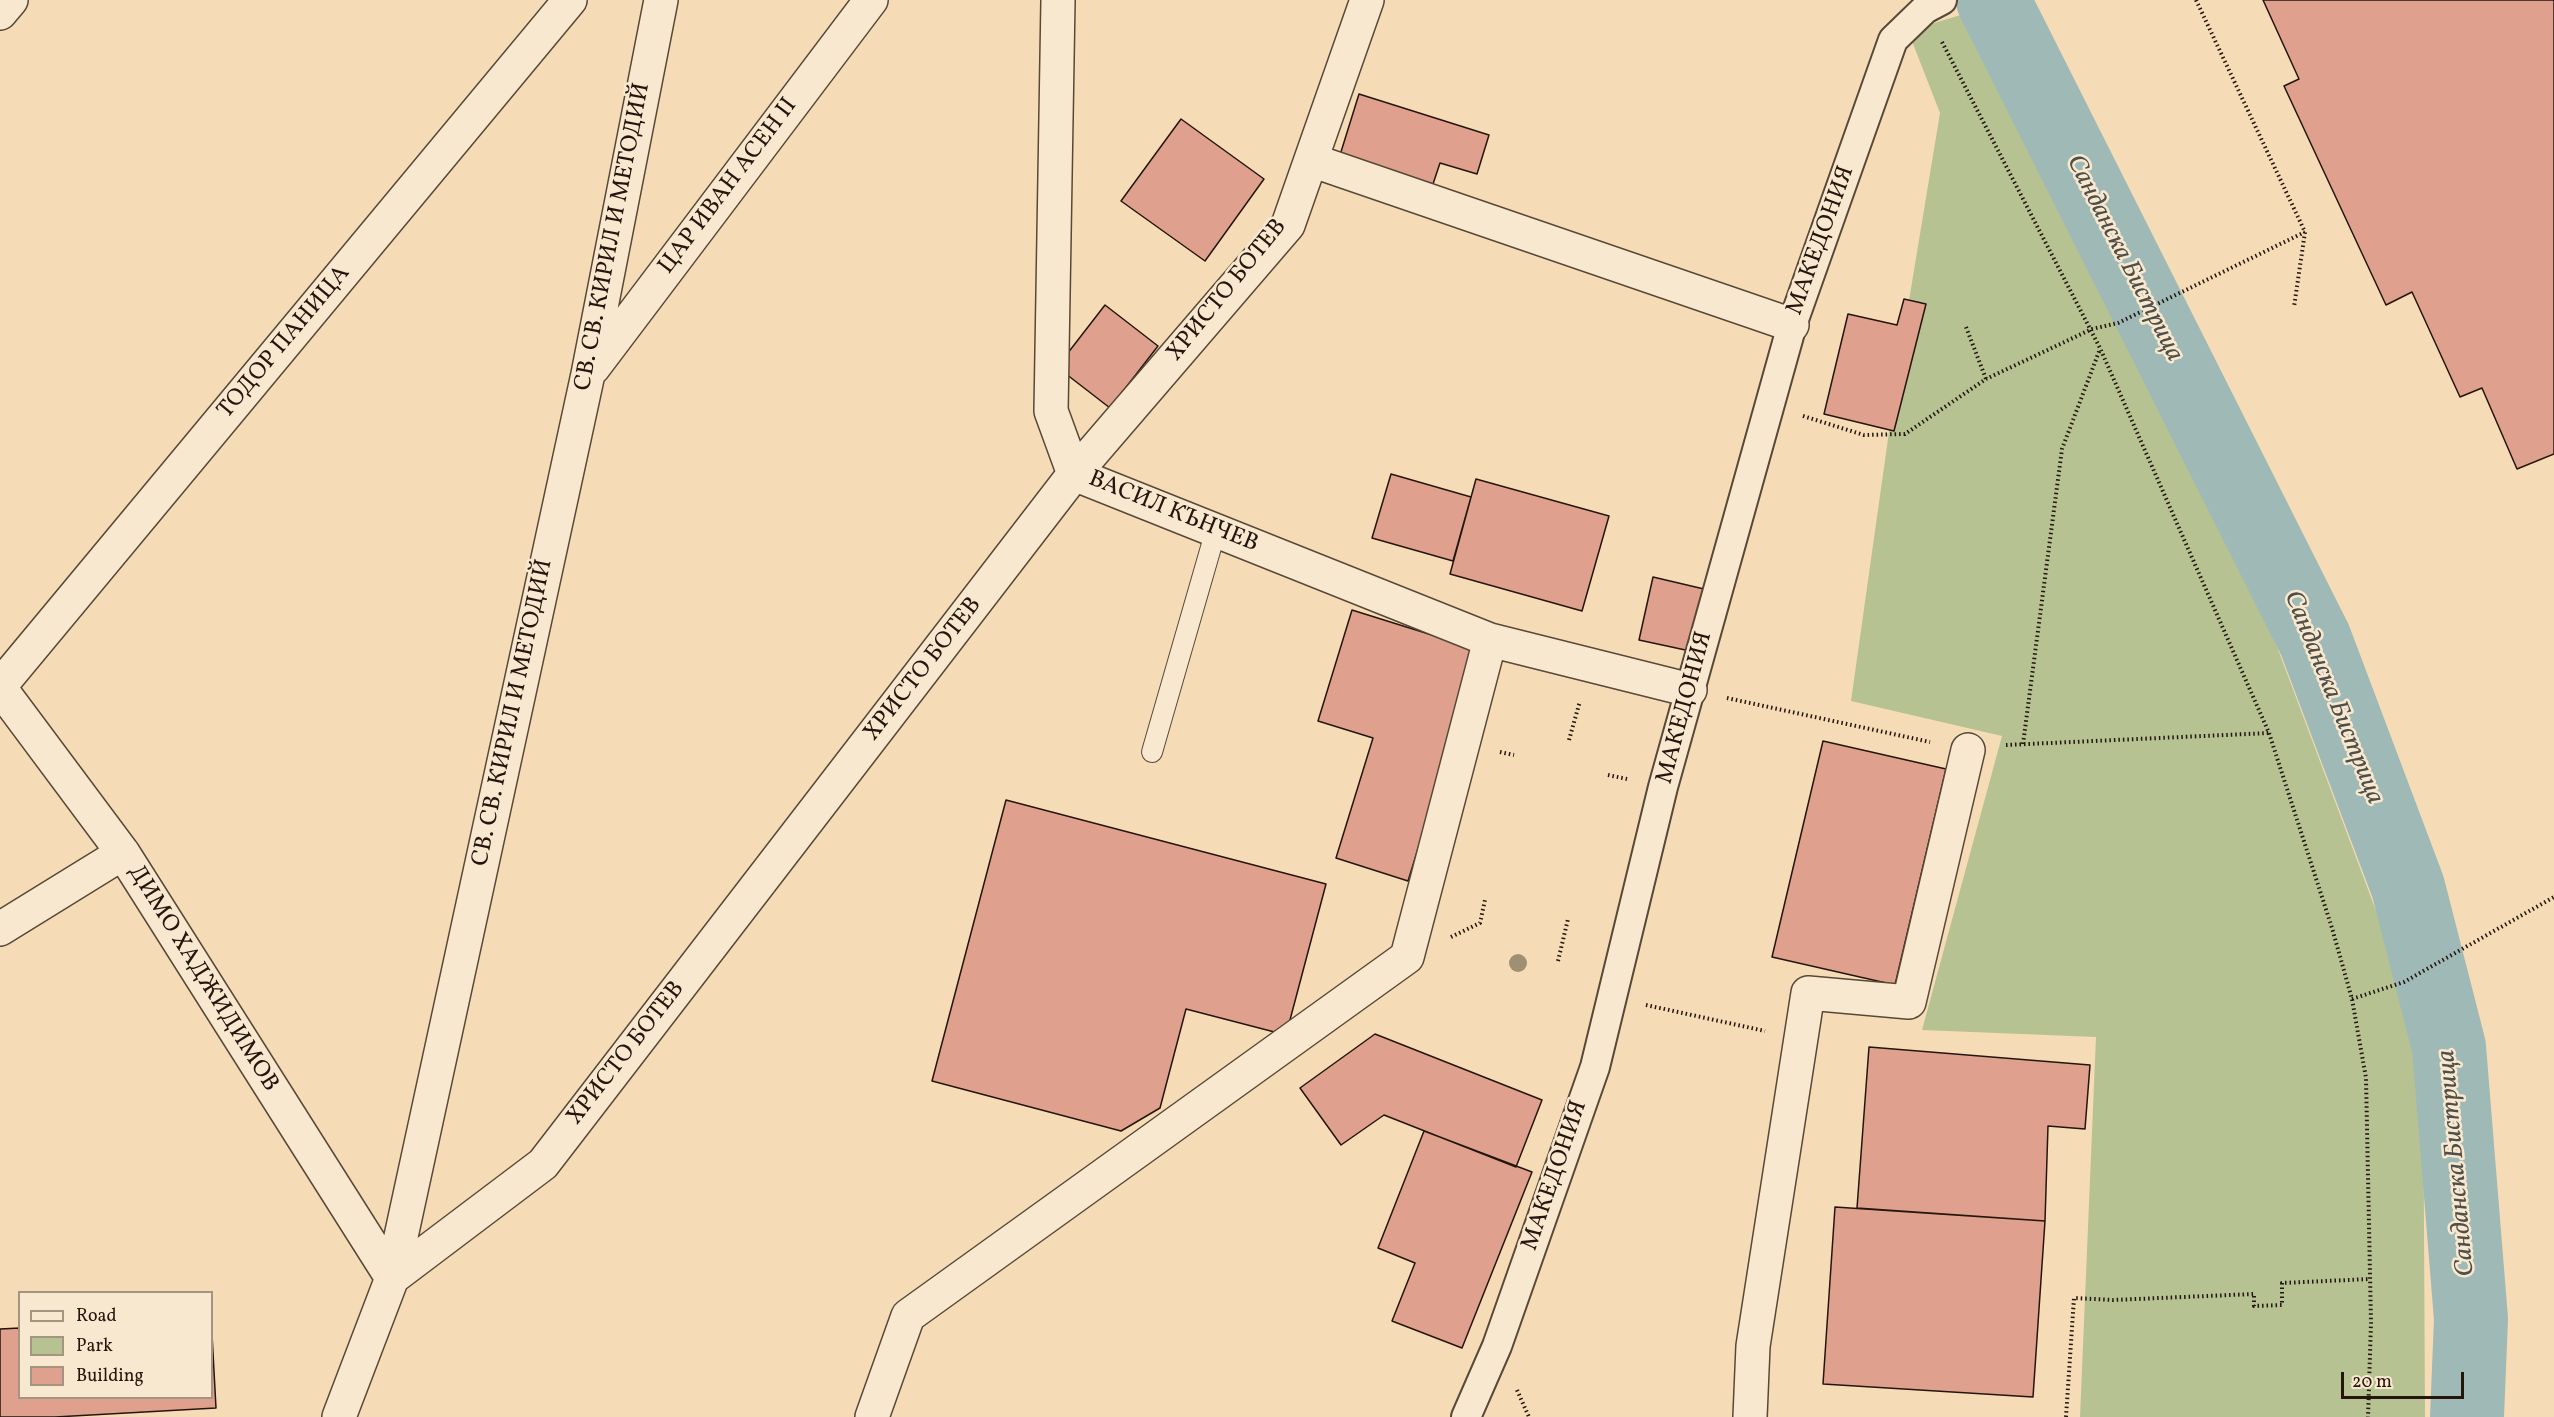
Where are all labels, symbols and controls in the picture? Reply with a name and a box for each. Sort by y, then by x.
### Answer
street label: СВ. СВ. КИРИЛ И МЕТОДИЙ [570,81,658,393]
street label: ЦАР ИВАН АСЕН II [653,93,805,281]
water label: Санданска Бистрица [2057,151,2189,367]
street label: МАКЕДОНИЯ [1782,163,1862,319]
street label: ХРИСТО БОТЕВ [1162,214,1294,368]
street label: ТОДОР ПАНИЦА [213,261,357,425]
street label: ВАСИЛ КЪНЧЕВ [1084,466,1262,560]
street label: СВ. СВ. КИРИЛ И МЕТОДИЙ [467,557,561,869]
water label: Санданска Бистрица [2275,587,2389,809]
street label: ХРИСТО БОТЕВ [859,592,989,748]
street label: МАКЕДОНИЯ [1652,629,1720,787]
street label: ДИМО ХАДЖИДИМОВ [120,860,284,1098]
street label: ХРИСТО БОТЕВ [562,976,692,1132]
water label: Санданска Бистрица [2433,1048,2483,1278]
street label: МАКЕДОНИЯ [1517,1097,1595,1255]
legend [18,1291,213,1399]
text: Road [76,1304,117,1329]
text: Park [76,1334,113,1359]
scale bar [2344,1360,2467,1398]
text: Building [76,1364,144,1389]
text: 20 m [2352,1370,2392,1395]

